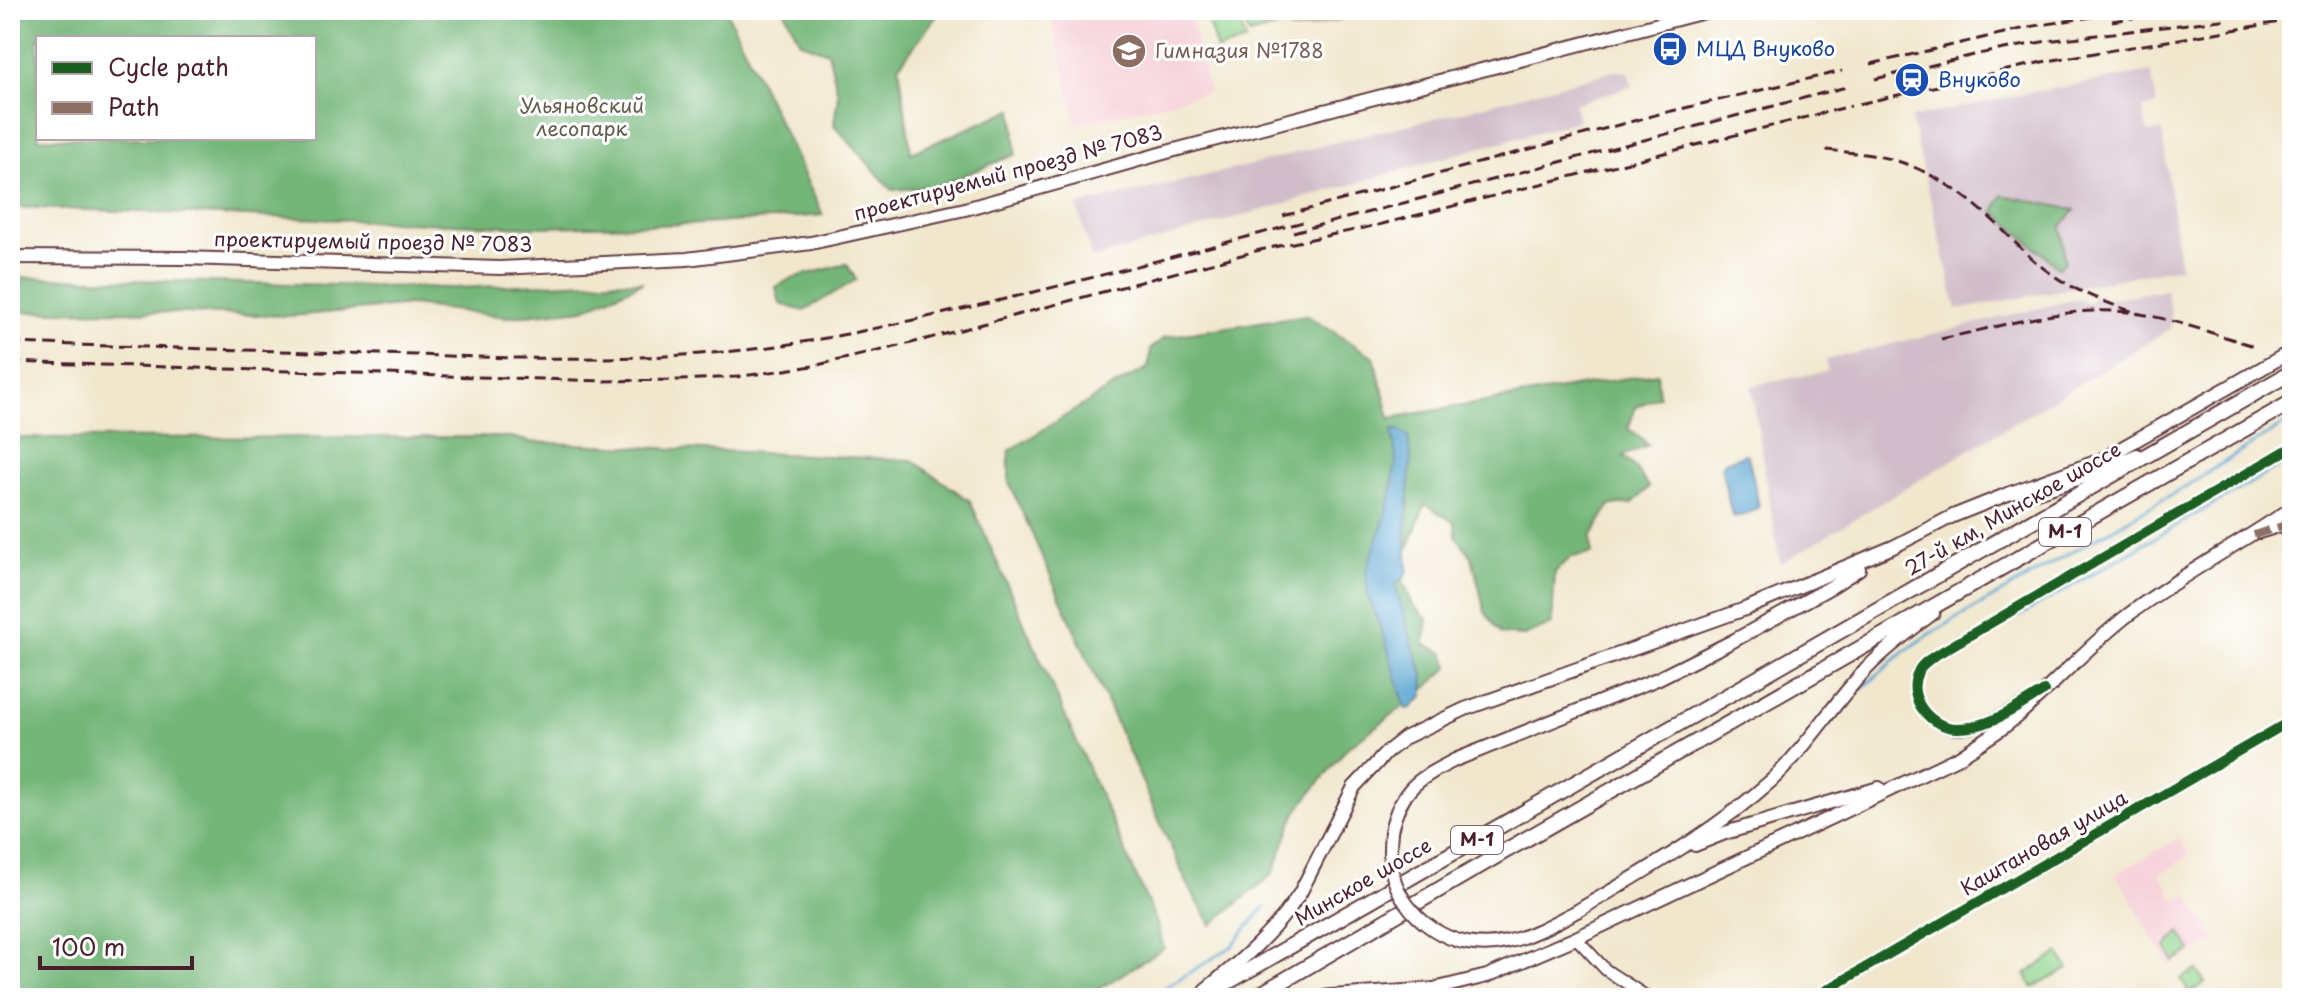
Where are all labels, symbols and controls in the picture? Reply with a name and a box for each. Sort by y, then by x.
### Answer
bus stop icon: МЦД Внуково [1651,30,1689,68]
school or university icon: Гимназия №1788 [1110,32,1148,70]
place label: МЦД Внуково [1696,33,1835,63]
place label: Гимназия №1788 [1155,35,1324,65]
legend [36,36,316,140]
text: Cycle path [108,48,229,84]
station icon: Внуково [1893,61,1931,99]
place label: Внуково [1938,64,2021,94]
text: Path [108,88,160,124]
park label: Ульяновский лесопарк [520,90,644,143]
street label: проектируемый проезд № 7083 [850,116,1165,228]
street label: проектируемый проезд № 7083 [214,223,533,259]
street label: 27-й км, Минское шоссе [1899,434,2126,582]
road number: М-1 [2039,518,2091,546]
street label: Каштановая улица [1954,782,2133,902]
road number: М-1 [1451,826,1503,854]
street label: Минское шоссе [1288,830,1437,933]
scale bar [40,920,192,970]
text: 100 m [52,928,125,964]

